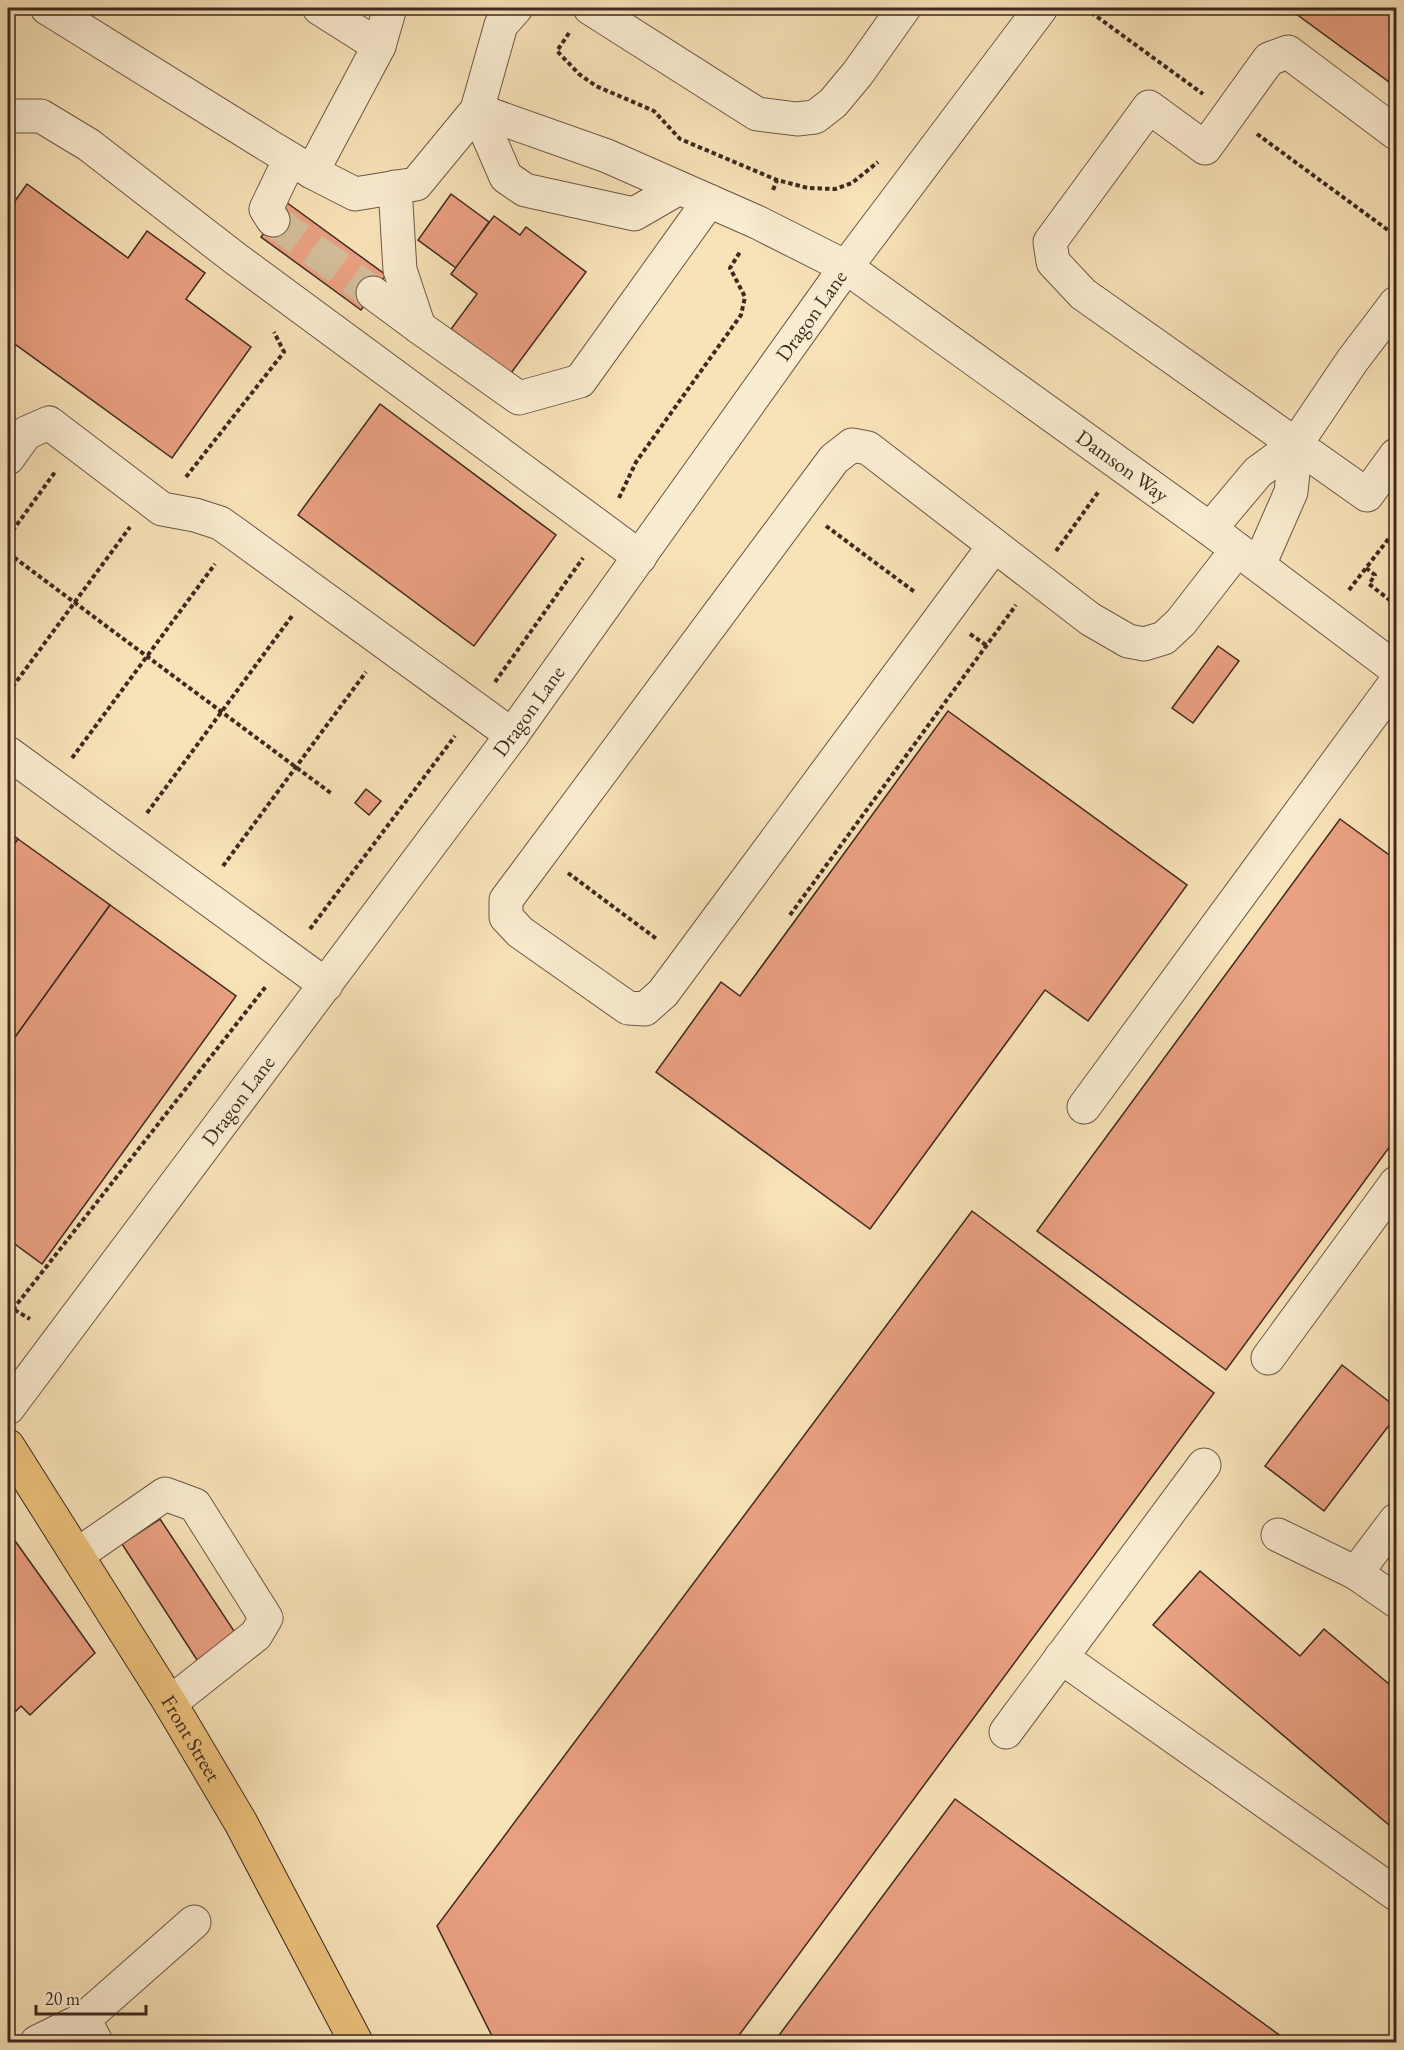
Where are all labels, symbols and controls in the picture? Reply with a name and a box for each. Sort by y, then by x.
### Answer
street label: Dragon Lane [769,264,853,366]
street label: Damson Way [1071,423,1175,508]
street label: Dragon Lane [487,660,570,762]
street label: Dragon Lane [195,1050,280,1151]
street label: Front Street [155,1690,228,1787]
scale bar [36,1978,146,2016]
text: 20 m [45,1987,80,2010]

